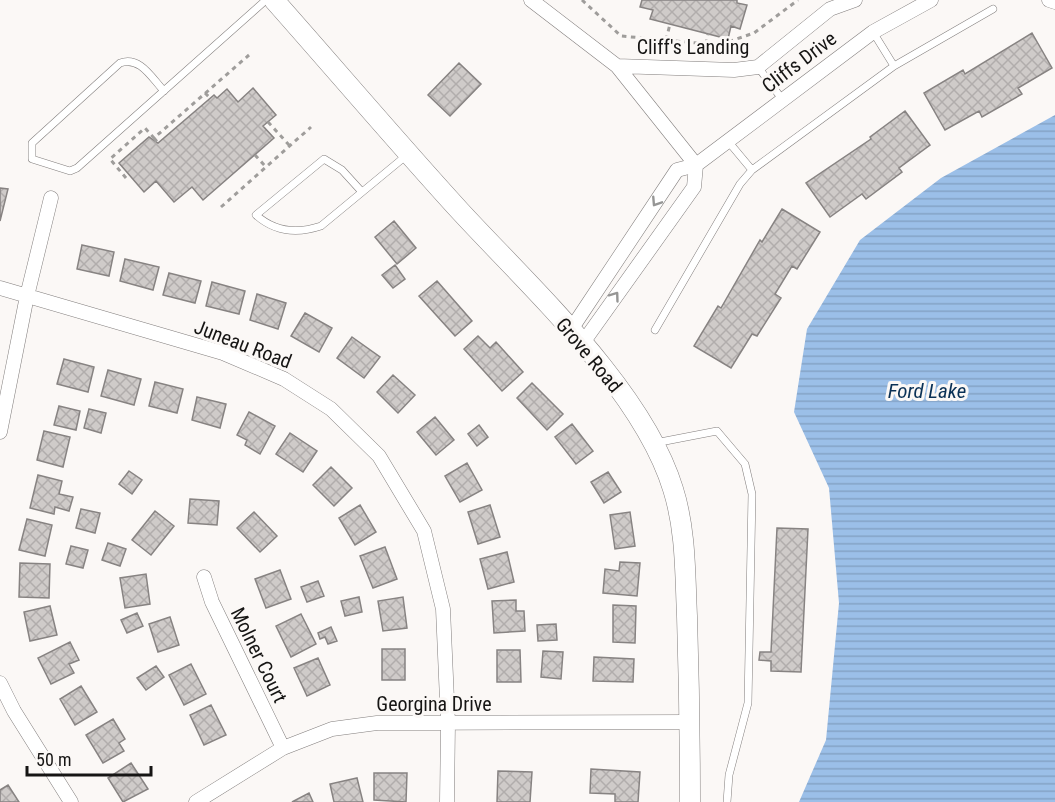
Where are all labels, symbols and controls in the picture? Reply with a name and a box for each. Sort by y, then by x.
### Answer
street label: Cliffs Drive [757,26,841,98]
street label: Cliff's Landing [637,35,749,59]
one-way arrow [651,196,663,206]
one-way arrow [608,291,619,302]
street label: Grove Road [551,313,627,397]
street label: Juneau Road [191,314,295,374]
water label: Ford Lake [888,379,966,403]
street label: Molner Court [226,603,292,707]
street label: Georgina Drive [376,692,492,716]
scale bar [27,739,152,777]
text: 50 m [36,749,71,770]

